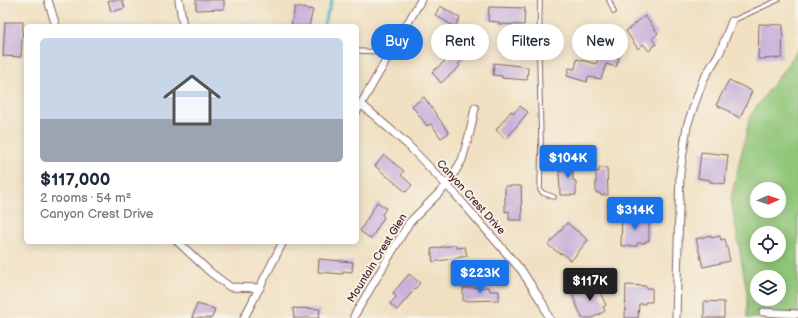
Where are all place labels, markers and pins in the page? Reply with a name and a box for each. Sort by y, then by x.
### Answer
pin: $104K [540,145,596,179]
pin: $314K [607,197,663,231]
pin: $223K [452,260,508,294]
pin: $117K [562,268,618,302]

